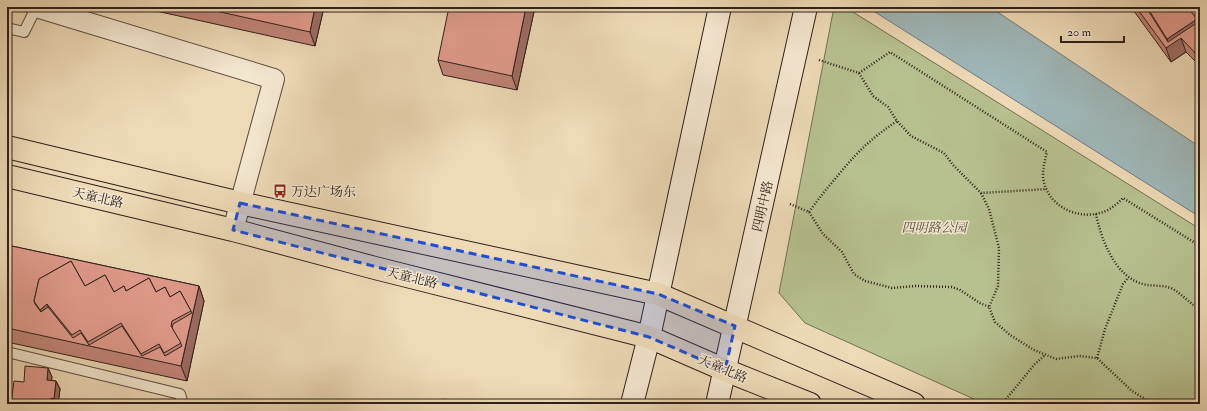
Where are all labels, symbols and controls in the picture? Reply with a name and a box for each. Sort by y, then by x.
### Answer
scale bar [1061,18,1124,44]
text: 20 m [1067,25,1092,40]
street label: 四明中路 [749,179,777,233]
bus stop icon: 万达广场东 [272,183,288,199]
street label: 天童北路 [71,184,125,212]
place label: 万达广场东 [291,184,356,200]
park label: 四明路公园 [901,220,968,236]
street label: 天童北路 [385,264,439,292]
street label: 天童北路 [696,351,750,386]

